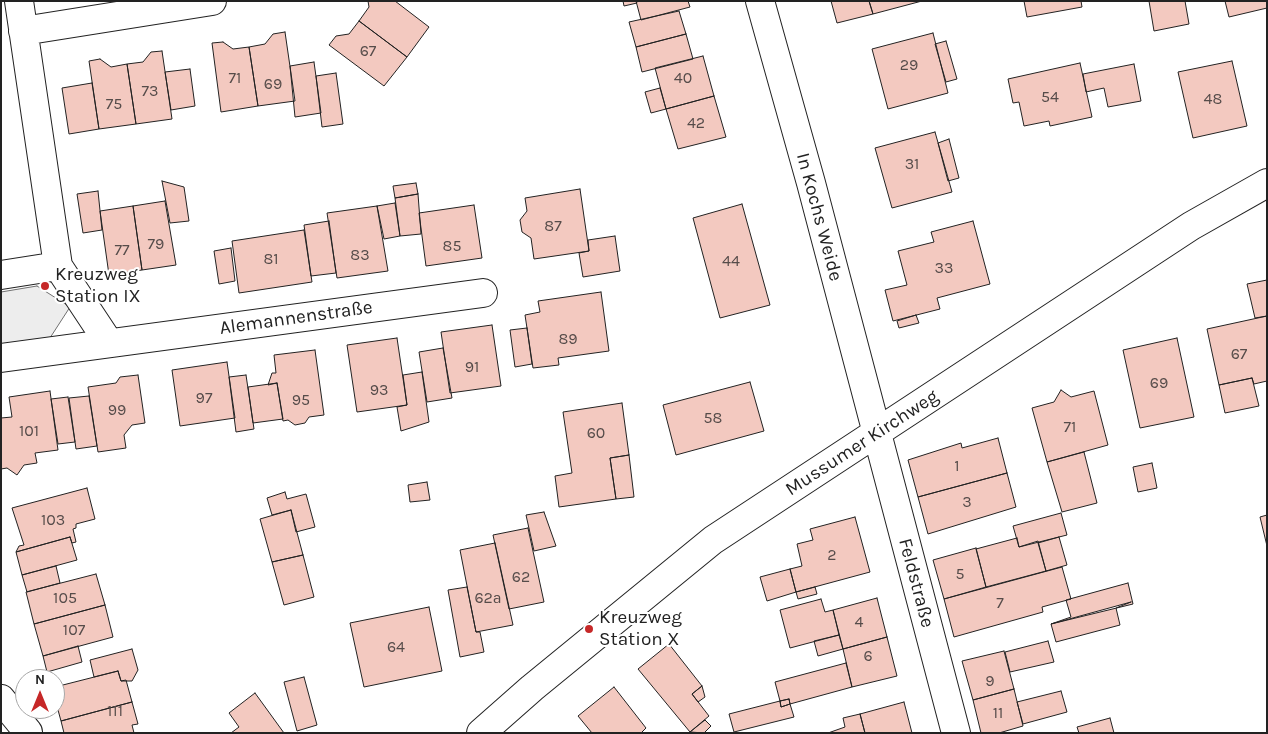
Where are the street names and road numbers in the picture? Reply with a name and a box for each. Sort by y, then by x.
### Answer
street label: In Kochs Weide [791,150,847,284]
street label: Alemannenstraße [218,296,374,340]
street label: Mussumer Kirchweg [781,385,943,501]
street label: Feldstraße [893,536,939,630]

